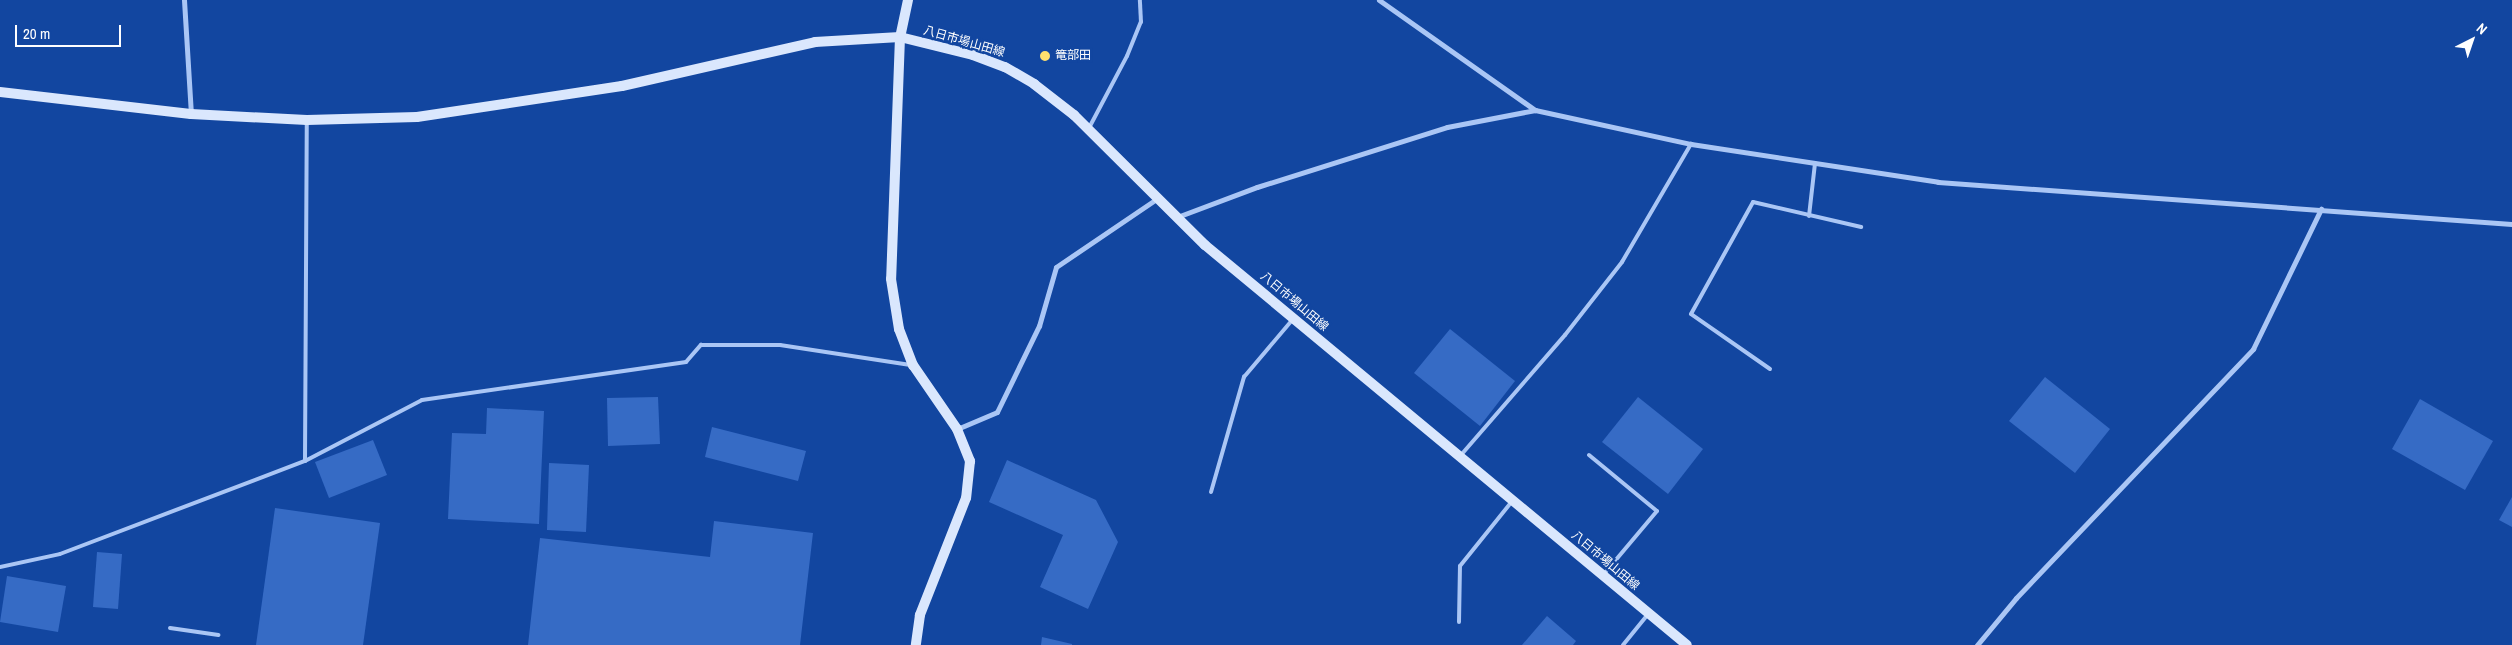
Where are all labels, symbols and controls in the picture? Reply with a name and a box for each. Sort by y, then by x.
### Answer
scale bar [18,15,124,47]
north arrow [2447,15,2497,65]
text: N [2473,19,2491,38]
text: 20 m [23,23,50,44]
street label: 八日市場山田線 [922,24,1006,60]
place label: 篭部田 [1055,49,1091,63]
marker: 篭部田 [1039,50,1051,62]
street label: 八日市場山田線 [1257,269,1331,335]
street label: 八日市場山田線 [1568,528,1642,594]

